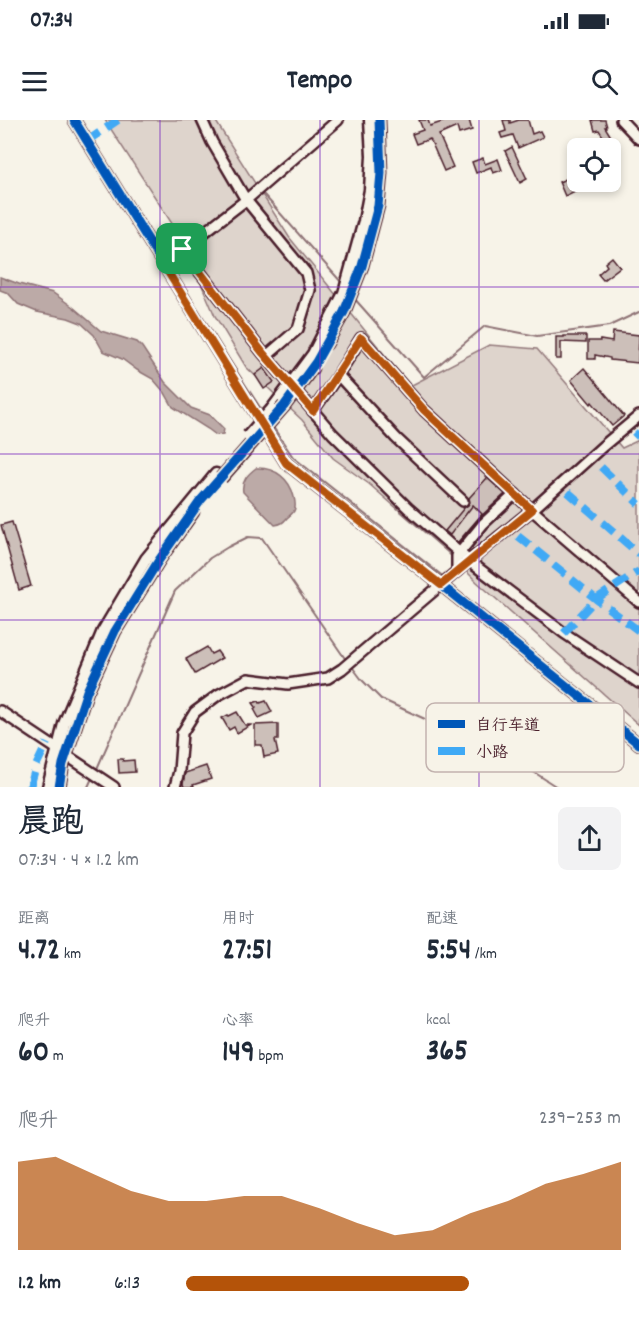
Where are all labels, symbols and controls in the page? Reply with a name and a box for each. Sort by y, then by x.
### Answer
text: 07:34 [30,6,73,37]
text: Tempo [287,62,352,101]
icon: menu [18,65,51,98]
icon: search [588,65,621,98]
map controls [567,138,621,192]
button: locate [567,138,621,192]
pin [156,223,207,274]
icon: arrive [165,232,198,265]
legend [426,703,624,772]
text: 自行车道 [476,715,540,738]
text: 小路 [476,742,508,765]
text: 晨跑 [18,801,84,848]
button: share [558,807,621,870]
text: 07:34 · 4 × 1.2 km [18,847,139,875]
text: 距离 [18,908,50,931]
text: 用时 [222,908,254,931]
text: 配速 [426,908,458,931]
text: 4.72 [18,931,60,974]
text: 27:51 [222,931,272,974]
text: 5:54 [426,931,471,974]
text: km [60,943,81,966]
text: /km [471,943,497,966]
text: kcal [426,1009,450,1032]
text: 爬升 [18,1010,50,1033]
text: 心率 [222,1010,254,1033]
text: 365 [426,1032,468,1075]
text: 60 [18,1033,49,1076]
text: 149 [222,1033,255,1076]
text: m [49,1045,64,1068]
text: bpm [255,1045,284,1068]
text: 239–253 m [539,1105,621,1133]
text: 爬升 [18,1108,58,1136]
text: 1.2 km [18,1270,61,1298]
text: 6:13 [114,1270,140,1298]

